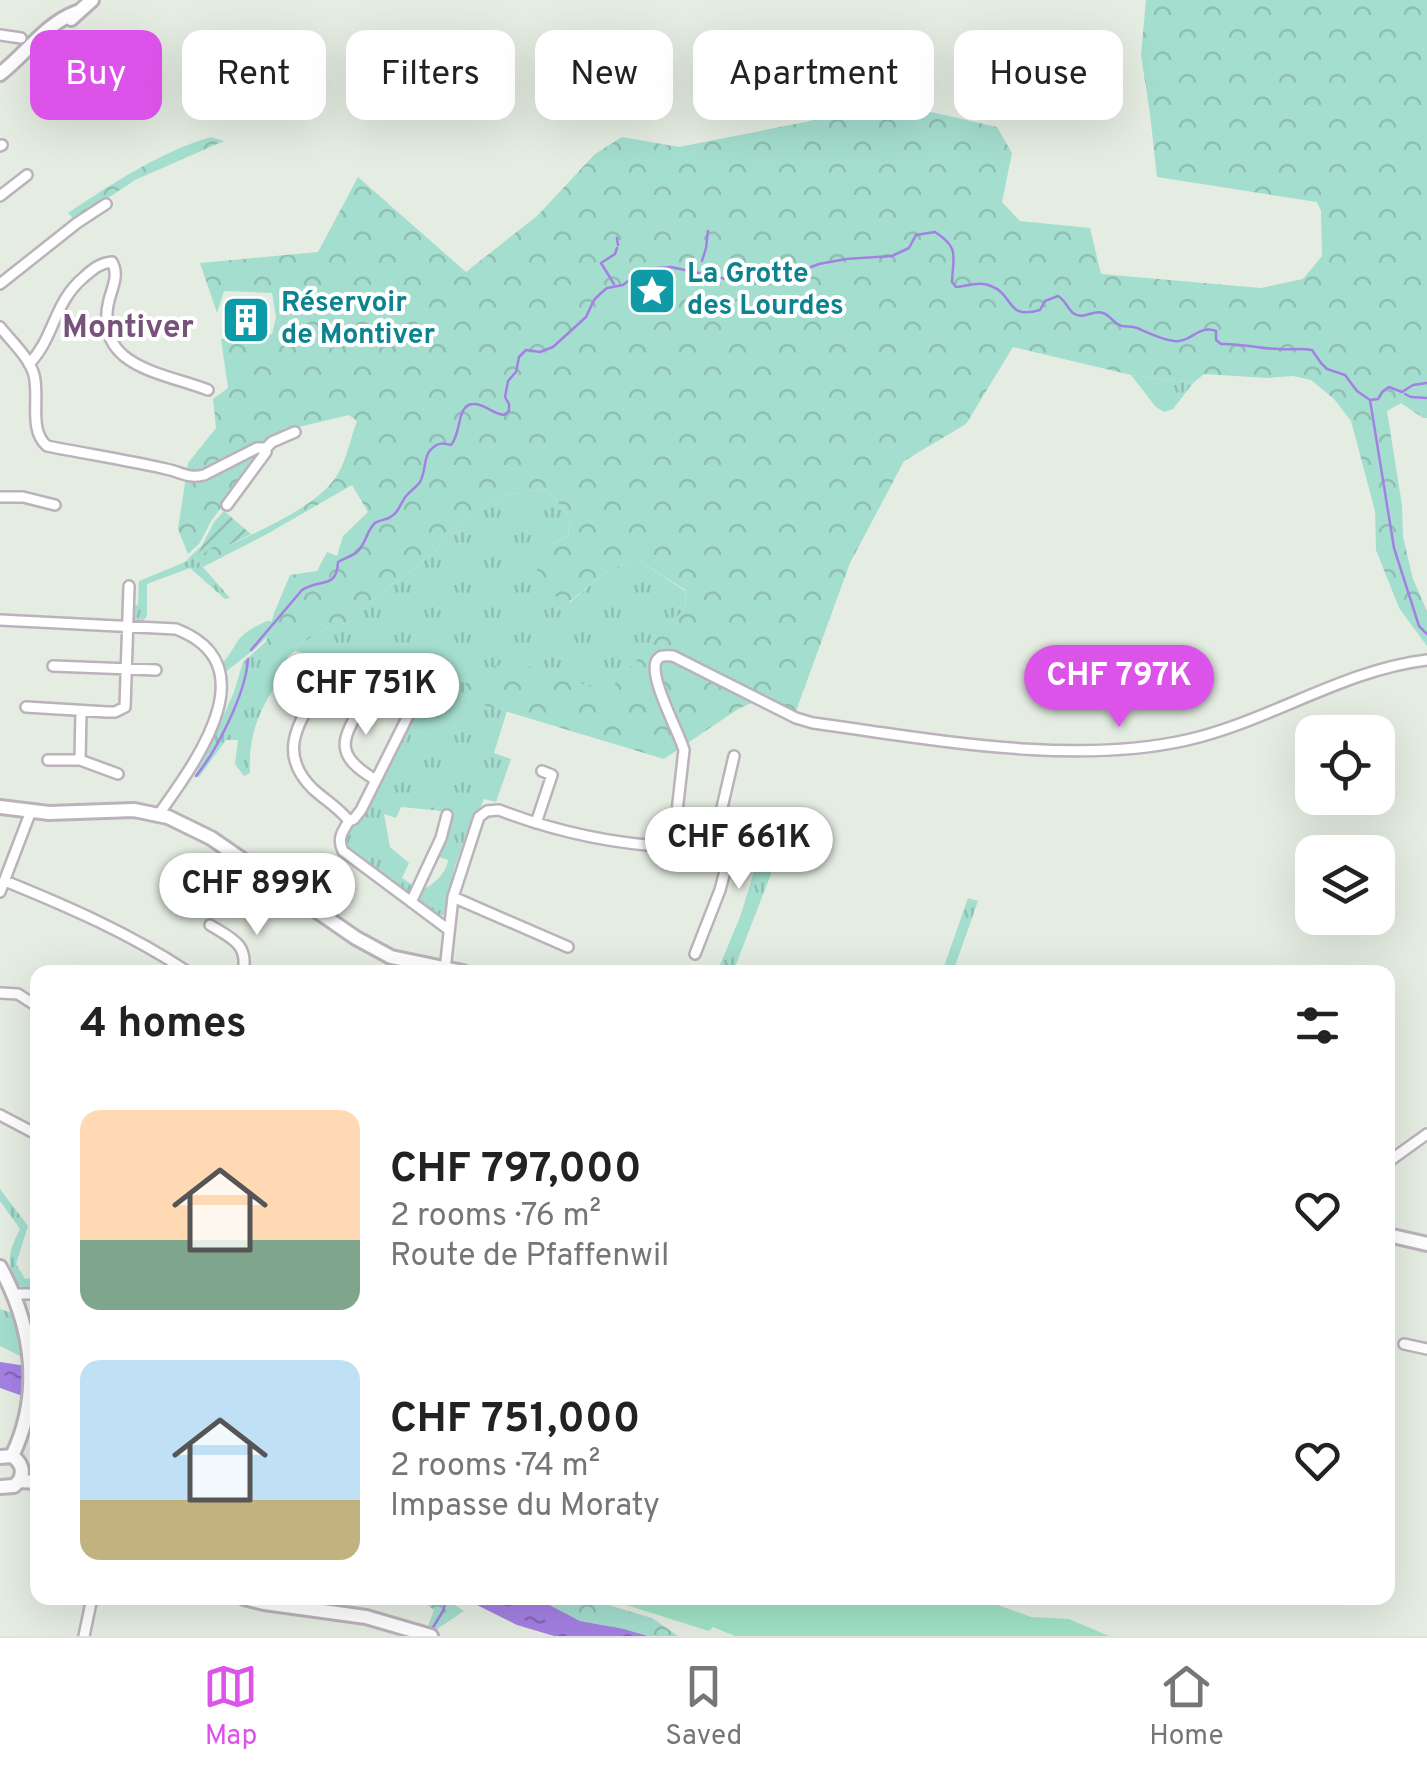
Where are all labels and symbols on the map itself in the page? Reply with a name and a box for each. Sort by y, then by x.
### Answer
place label: La Grotte des Lourdes [687,257,844,325]
place icon: La Grotte des Lourdes [626,265,678,317]
place label: Réservoir de Montiver [281,286,435,354]
building icon: Réservoir de Montiver [220,294,272,346]
district label: Montiver [62,309,194,349]
pin: CHF 797K [1016,645,1222,730]
pin: CHF 751K [263,653,469,738]
pin: CHF 661K [636,807,842,892]
pin: CHF 899K [154,853,360,938]

